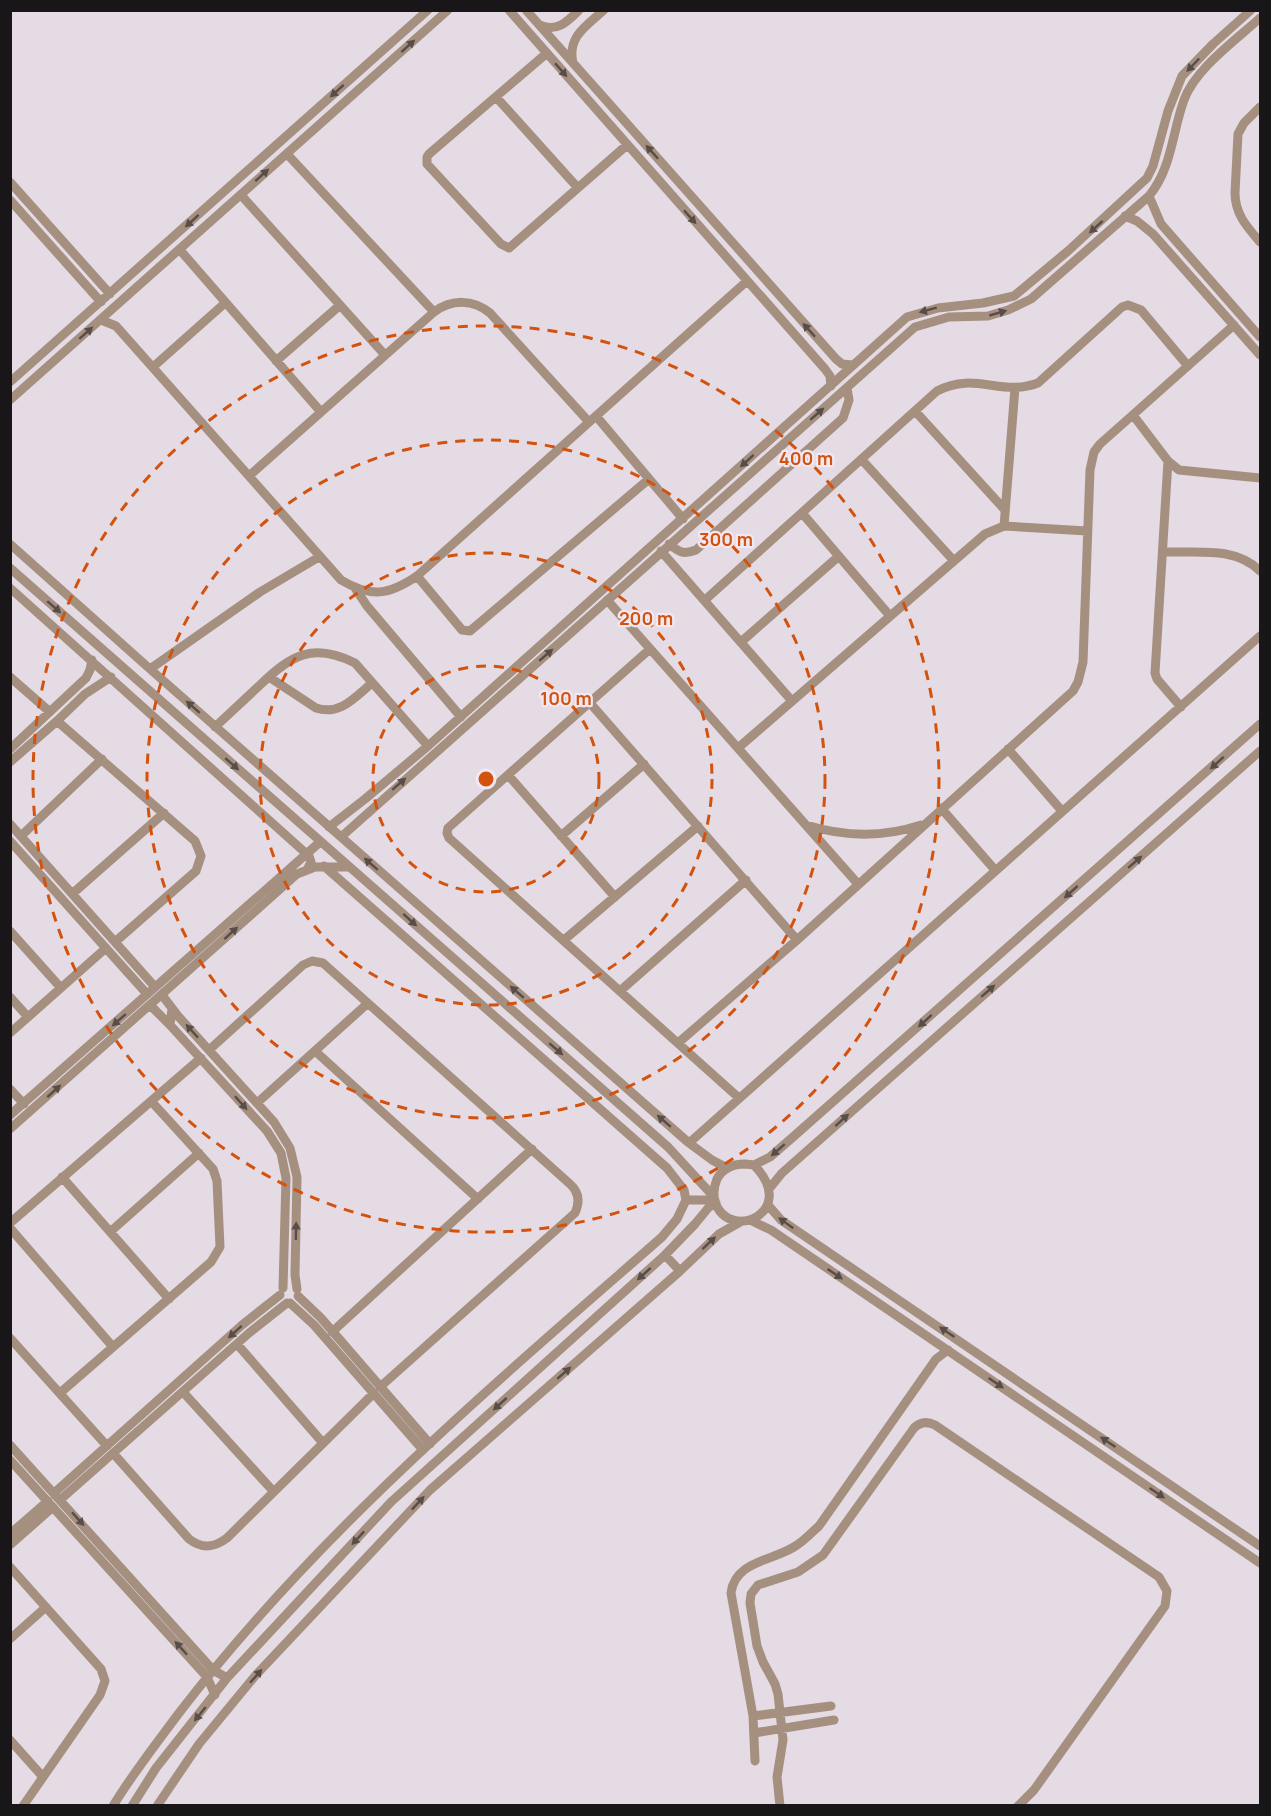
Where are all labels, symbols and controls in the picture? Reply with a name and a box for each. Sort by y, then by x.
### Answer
one-way arrow [400,40,415,53]
one-way arrow [1187,57,1201,71]
one-way arrow [555,62,568,78]
one-way arrow [330,84,345,97]
one-way arrow [646,145,659,160]
one-way arrow [255,169,270,182]
one-way arrow [683,209,696,224]
one-way arrow [185,214,200,227]
one-way arrow [1089,220,1104,233]
one-way arrow [919,306,937,316]
one-way arrow [989,308,1007,317]
one-way arrow [803,322,816,337]
one-way arrow [78,327,93,340]
one-way arrow [810,407,825,421]
text: 400 m [779,446,833,470]
one-way arrow [740,454,755,467]
text: 300 m [699,527,753,551]
one-way arrow [47,600,62,614]
text: 200 m [619,606,673,630]
one-way arrow [538,649,553,662]
text: 100 m [540,686,592,710]
one-way arrow [186,701,201,714]
one-way arrow [1210,756,1225,769]
one-way arrow [224,757,239,771]
centre of rings [476,769,496,789]
one-way arrow [392,777,407,791]
one-way arrow [1127,855,1142,869]
one-way arrow [364,858,379,871]
one-way arrow [1064,885,1079,898]
one-way arrow [402,913,417,926]
one-way arrow [224,926,239,940]
one-way arrow [980,985,995,998]
one-way arrow [510,986,525,999]
one-way arrow [111,1013,126,1027]
one-way arrow [917,1015,933,1028]
one-way arrow [185,1024,199,1039]
one-way arrow [548,1042,563,1055]
one-way arrow [46,1085,61,1098]
one-way arrow [234,1095,247,1110]
one-way arrow [834,1114,849,1127]
one-way arrow [657,1115,672,1128]
one-way arrow [771,1143,786,1156]
one-way arrow [778,1217,794,1229]
one-way arrow [291,1222,301,1241]
one-way arrow [701,1237,716,1250]
one-way arrow [637,1267,652,1281]
one-way arrow [826,1268,842,1280]
one-way arrow [227,1325,242,1339]
one-way arrow [940,1326,956,1338]
one-way arrow [556,1367,571,1380]
one-way arrow [988,1377,1004,1388]
one-way arrow [492,1397,507,1411]
one-way arrow [1101,1436,1117,1448]
one-way arrow [1149,1487,1165,1498]
one-way arrow [411,1495,425,1510]
one-way arrow [71,1512,85,1527]
one-way arrow [352,1530,365,1545]
one-way arrow [174,1641,188,1656]
one-way arrow [249,1669,262,1684]
one-way arrow [193,1706,206,1722]

